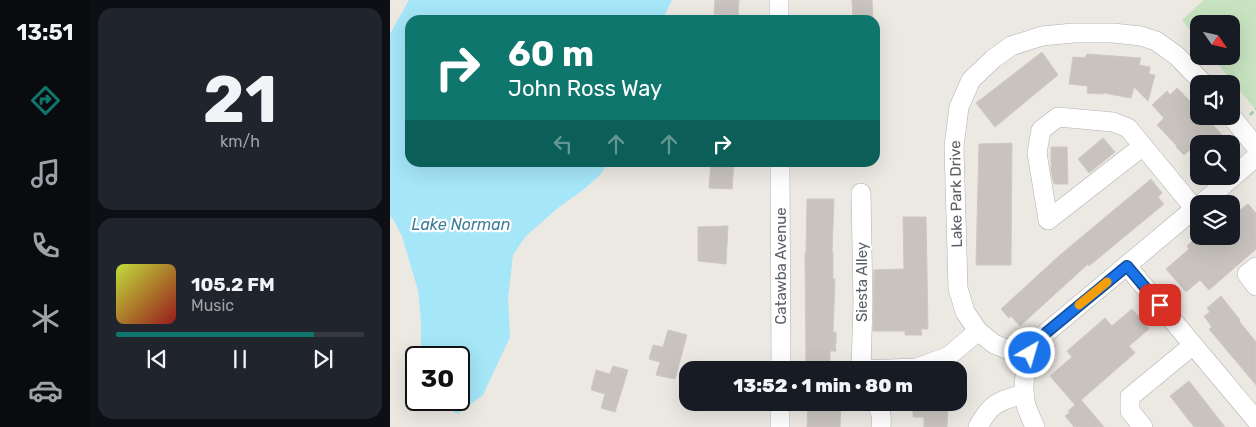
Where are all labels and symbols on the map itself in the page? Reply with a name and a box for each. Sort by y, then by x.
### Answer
north arrow [1190,15,1240,65]
street label: Lake Park Drive [946,140,966,248]
street label: Catawba Avenue [772,207,790,325]
water label: Lake Norman [412,215,510,234]
street label: Siesta Alley [853,242,871,322]
pin [1139,284,1181,326]
position arrow [1003,326,1055,378]
speed limit sign: 30 [405,346,470,411]

